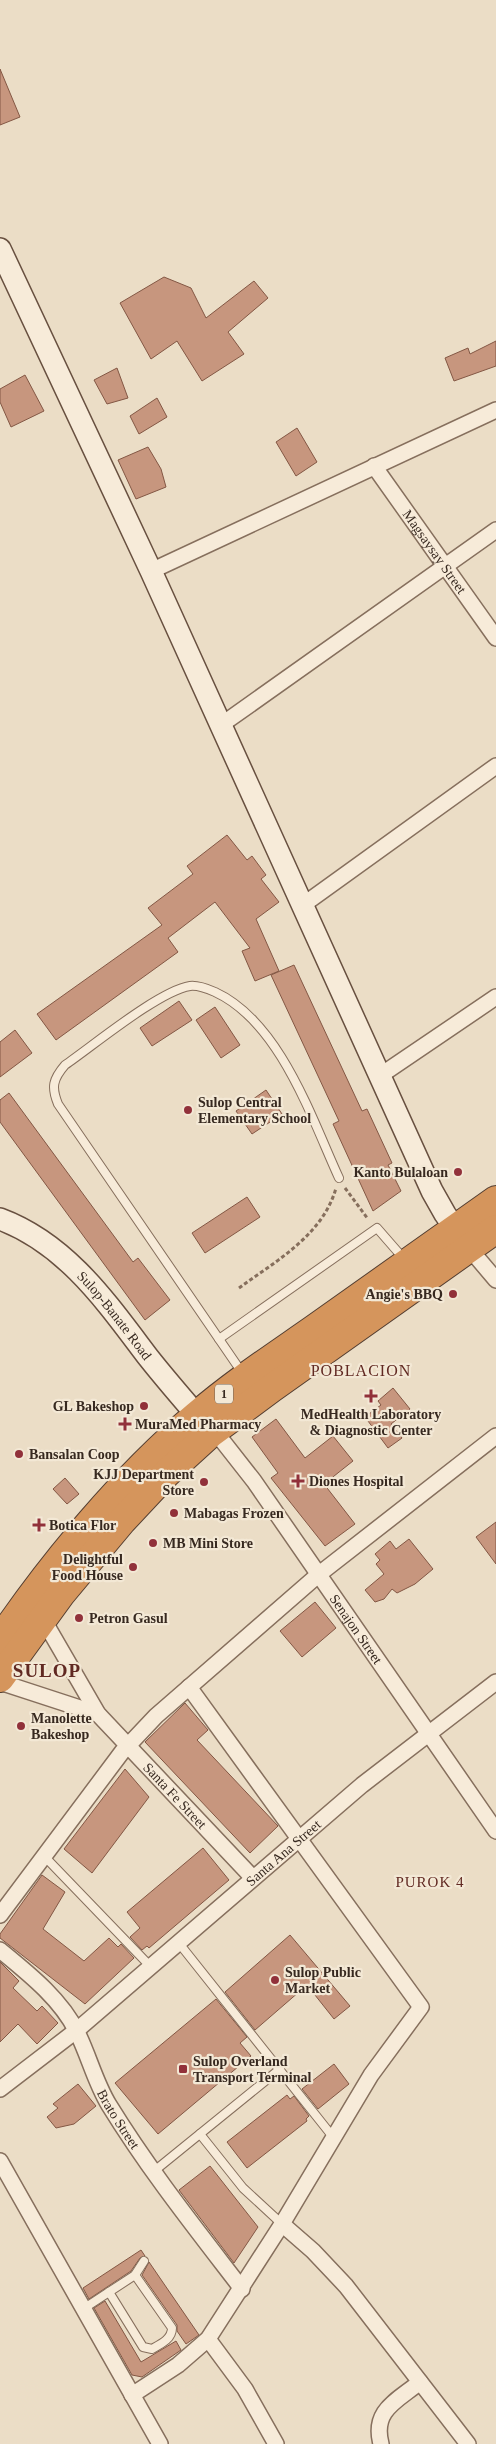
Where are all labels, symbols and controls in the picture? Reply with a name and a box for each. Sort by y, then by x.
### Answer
street label: Magsaysay Street [400,507,469,597]
place label: Sulop Central Elementary School [198,1095,311,1126]
marker: Sulop Central Elementary School [182,1104,194,1116]
place label: Kanto Bulaloan [353,1165,448,1180]
marker: Kanto Bulaloan [452,1166,464,1178]
street label: Sulop-Banate Road [74,1268,154,1363]
place label: Angie's BBQ [366,1287,443,1302]
marker: Angie's BBQ [447,1288,459,1300]
district label: POBLACION [311,1362,411,1379]
road number: 1 [215,1385,233,1404]
marker: MedHealth Laboratory & Diagnostic Center [364,1389,378,1403]
place label: GL Bakeshop [53,1399,134,1414]
marker: GL Bakeshop [138,1400,150,1412]
place label: MedHealth Laboratory & Diagnostic Center [301,1407,441,1438]
place label: MuraMed Pharmacy [135,1417,261,1432]
marker: MuraMed Pharmacy [119,1418,131,1430]
place label: Bansalan Coop [29,1447,120,1462]
marker: Bansalan Coop [13,1448,25,1460]
place label: KJJ Department Store [93,1467,194,1498]
marker: Diones Hospital [291,1474,305,1488]
place label: Diones Hospital [309,1474,404,1489]
marker: KJJ Department Store [198,1476,210,1488]
place label: Mabagas Frozen [184,1506,284,1521]
marker: Mabagas Frozen [168,1507,180,1519]
place label: Botica Flor [49,1518,116,1533]
marker: Botica Flor [33,1519,45,1531]
place label: MB Mini Store [163,1536,253,1551]
marker: MB Mini Store [147,1537,159,1549]
place label: Delightful Food House [52,1552,123,1583]
marker: Delightful Food House [127,1561,139,1573]
street label: Senajon Street [327,1592,385,1667]
place label: Petron Gasul [89,1611,168,1626]
marker: Petron Gasul [73,1612,85,1624]
district label: SULOP [13,1660,81,1681]
place label: Manolette Bakeshop [31,1711,92,1742]
marker: Manolette Bakeshop [15,1720,27,1732]
street label: Santa Fe Street [140,1760,209,1832]
street label: Santa Ana Street [243,1817,324,1889]
district label: PUROK 4 [395,1874,465,1890]
place label: Sulop Public Market [285,1965,361,1996]
marker: Sulop Public Market [269,1974,281,1986]
place label: Sulop Overland Transport Terminal [193,2054,311,2085]
marker: Sulop Overland Transport Terminal [177,2063,189,2075]
street label: Brato Street [94,2087,142,2152]

